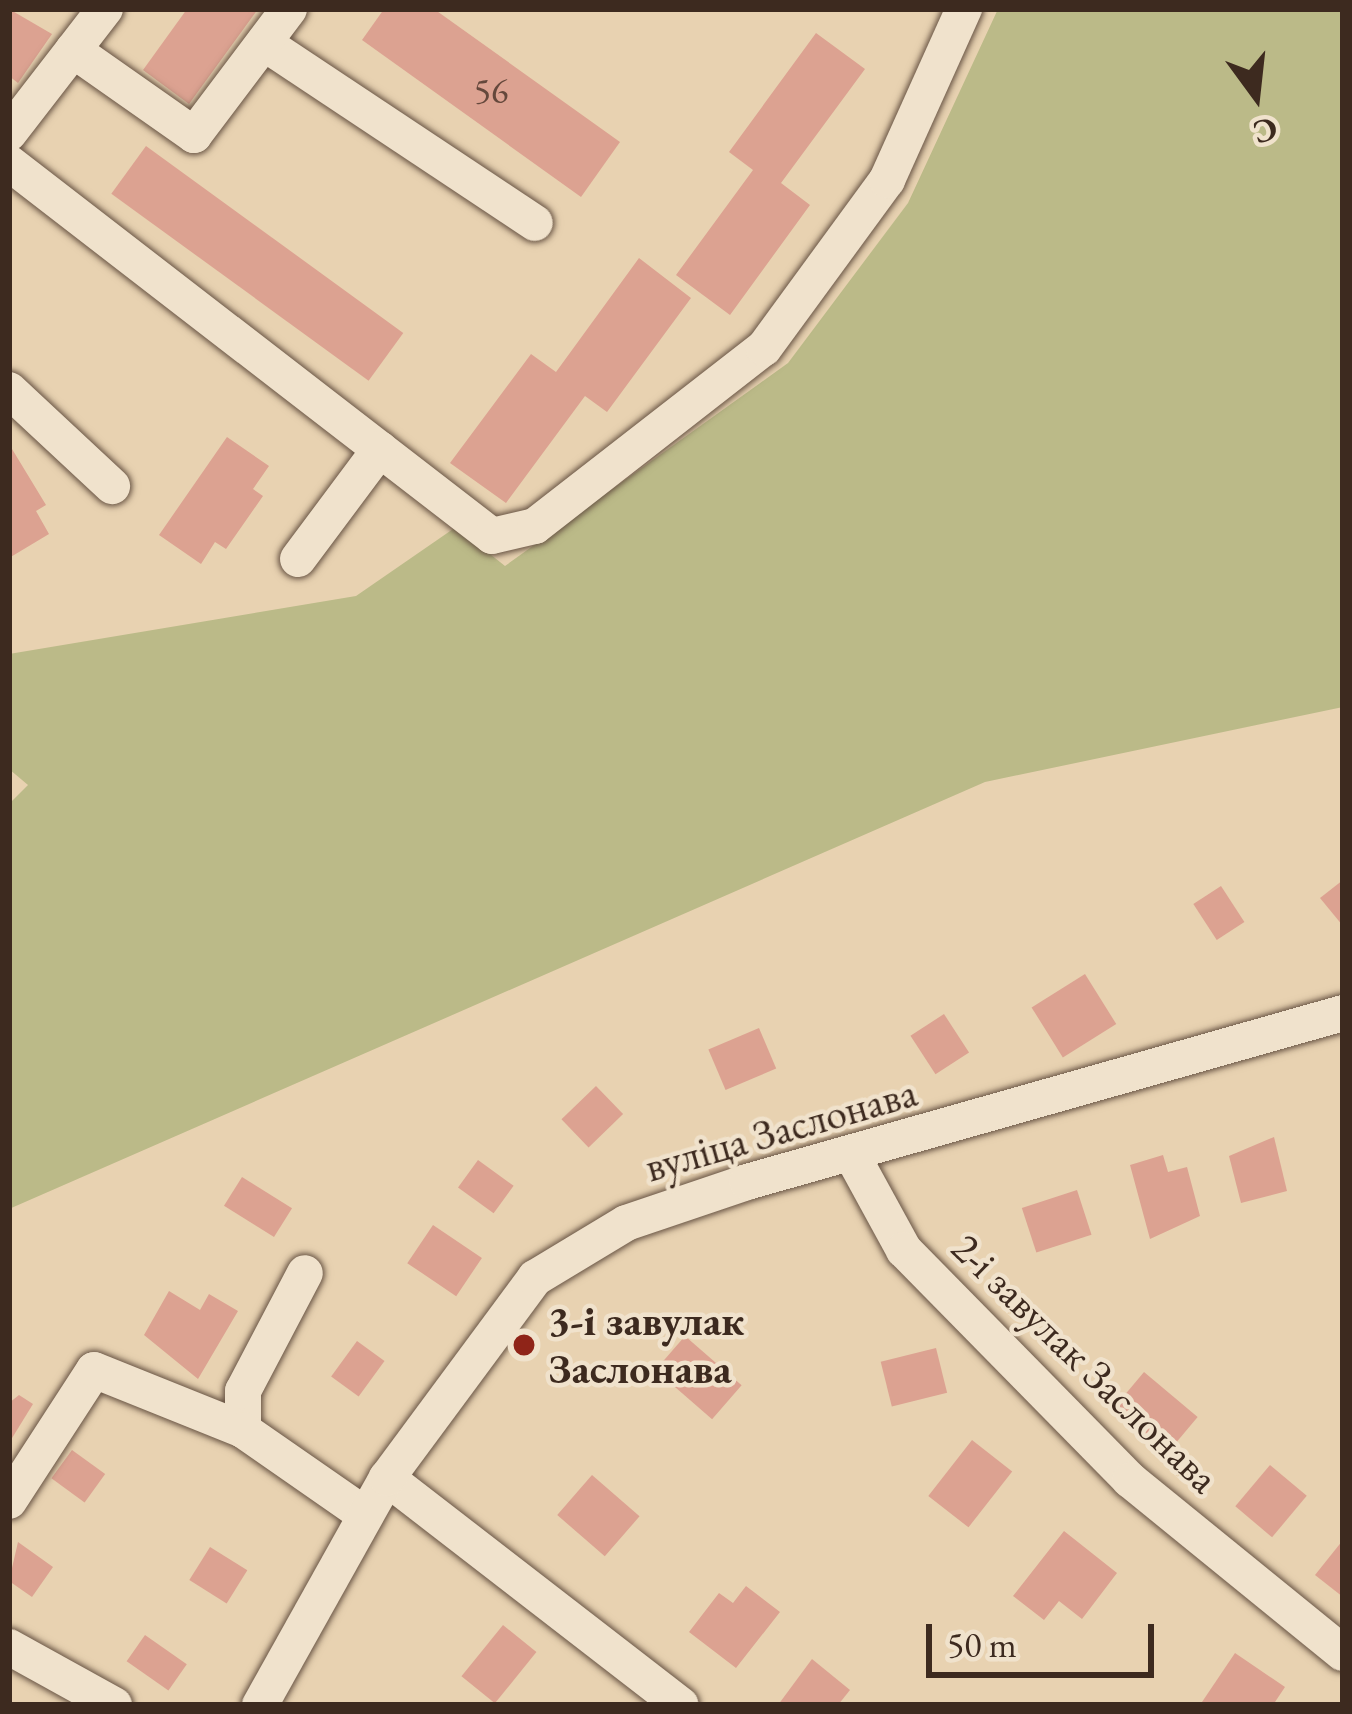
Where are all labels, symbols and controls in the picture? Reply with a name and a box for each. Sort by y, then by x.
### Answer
north arrow [1196,36,1316,156]
house number: 56 [474,69,508,113]
text: С [1249,107,1282,155]
street label: вуліца Заслонава [639,1067,923,1193]
street label: 2-і завулак Заслонава [941,1223,1229,1503]
place label: 3-і завулак Заслонава [548,1296,745,1394]
marker: 3-і завулак Заслонава [511,1332,537,1358]
scale bar [932,1600,1160,1674]
text: 50 m [947,1621,1017,1668]

